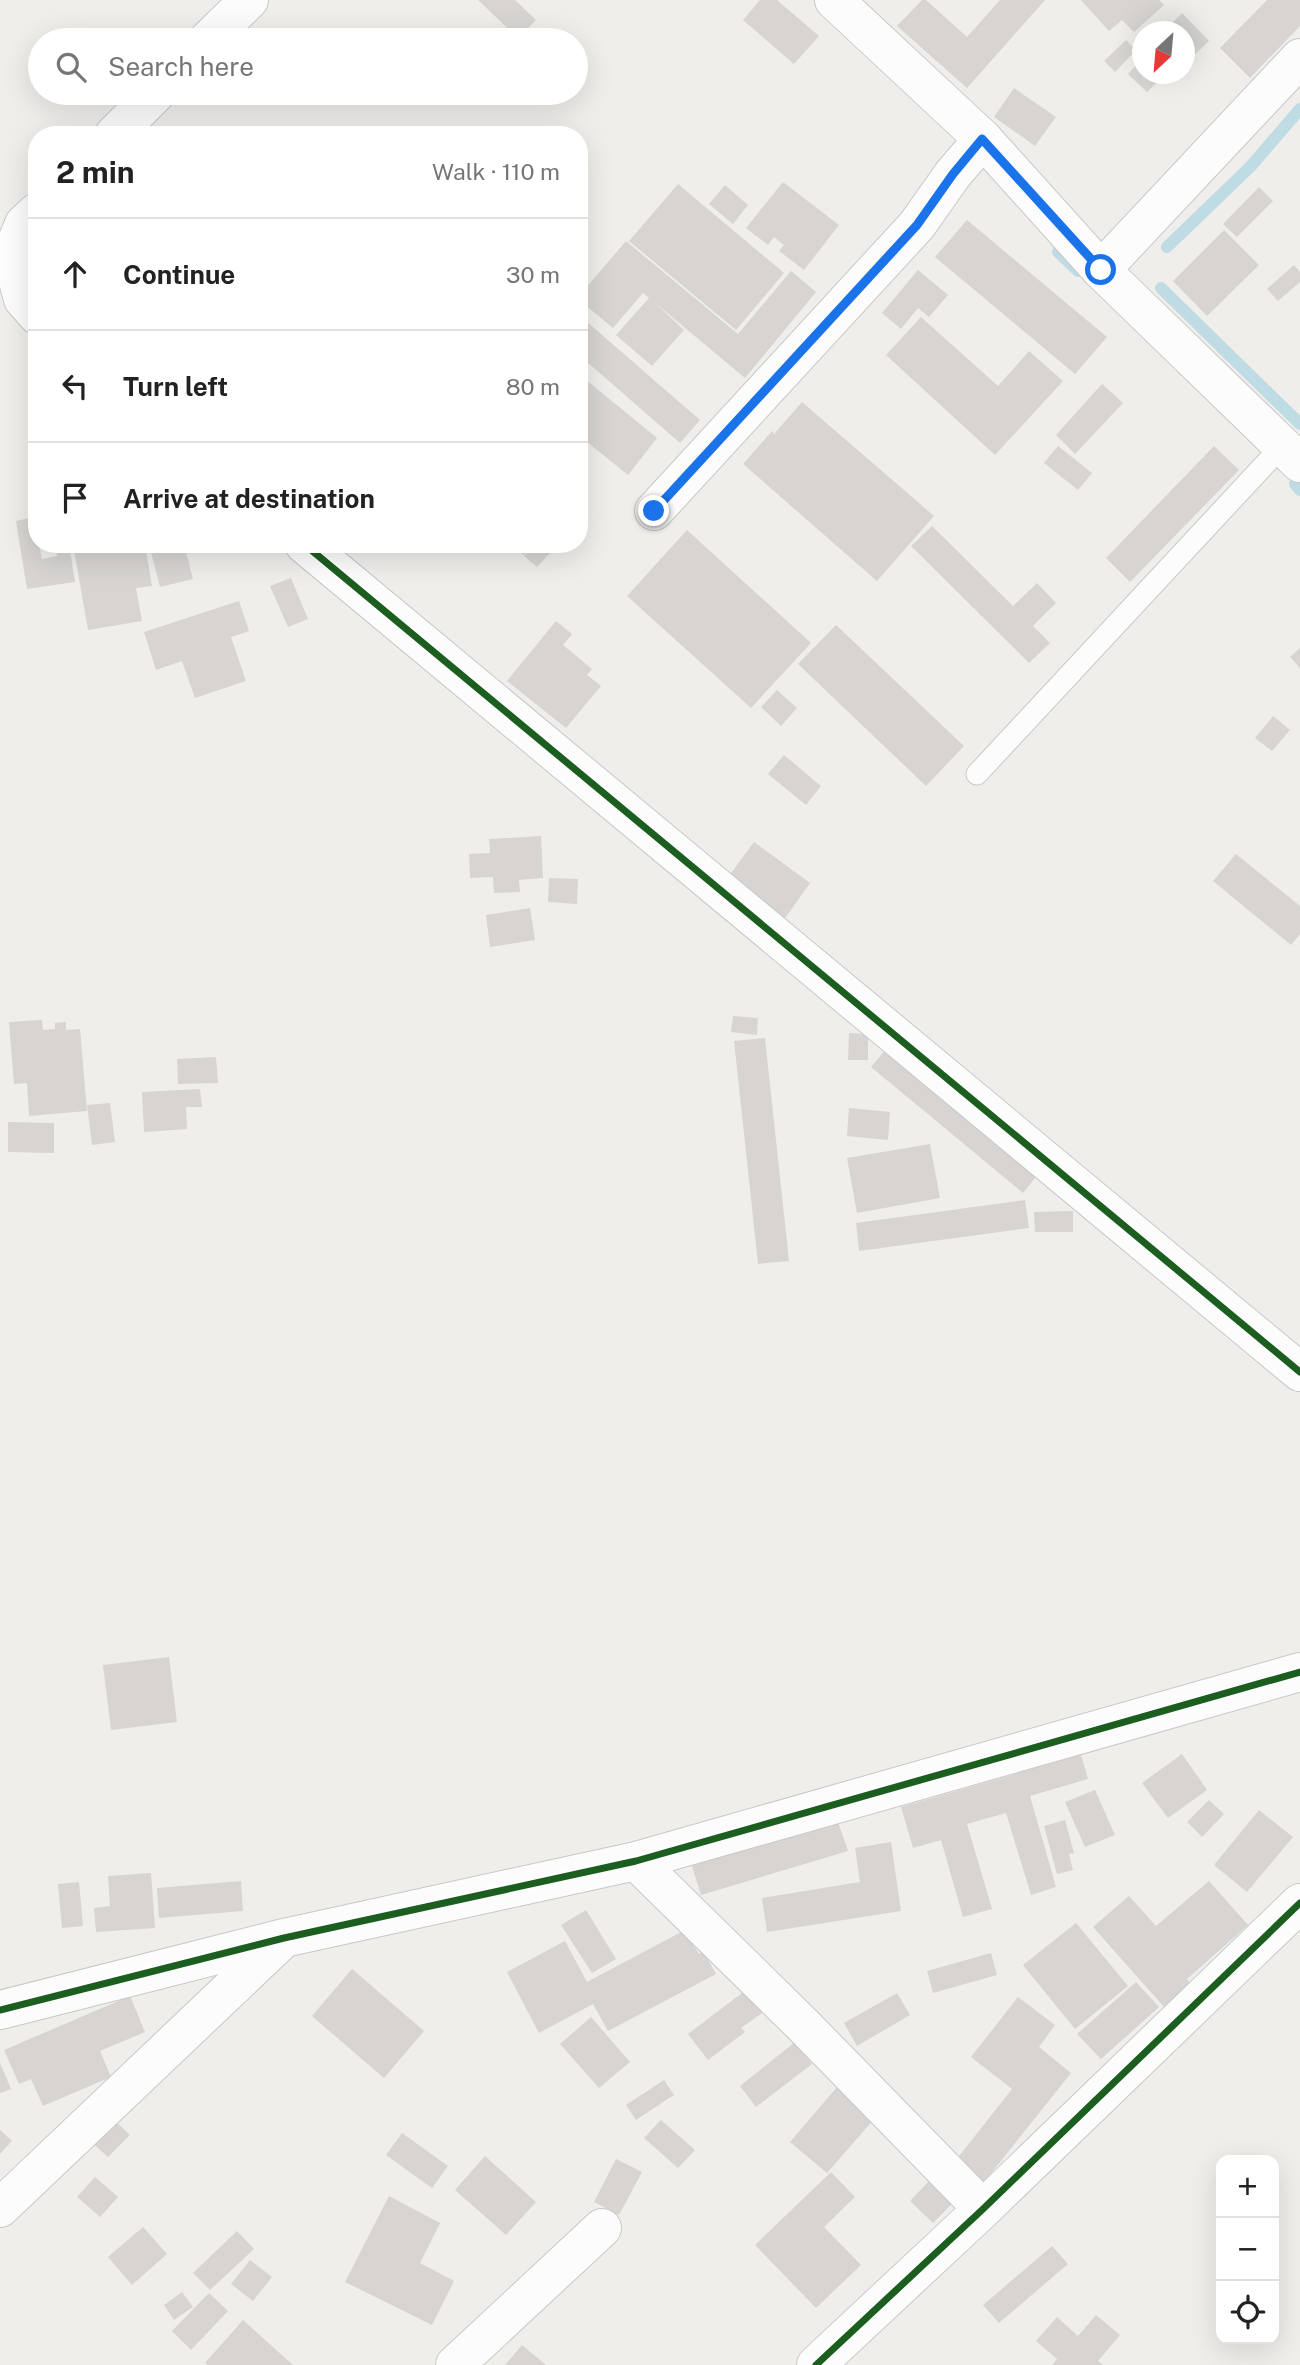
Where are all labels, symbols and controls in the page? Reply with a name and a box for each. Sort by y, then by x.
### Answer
north arrow [1132,21,1195,84]
search box [28,28,588,105]
icon: search [52,48,90,86]
text: Search here [108,51,254,82]
text: 2 min [56,154,135,190]
text: Walk · 110 m [432,158,560,185]
route start [1085,254,1116,285]
icon: ahead [56,255,94,293]
text: Continue [123,259,235,290]
text: 30 m [506,261,560,288]
icon: left [56,367,94,405]
text: Turn left [123,371,228,402]
text: 80 m [506,373,560,400]
icon: arrive [56,479,94,517]
text: Arrive at destination [123,483,375,514]
route end [638,495,669,526]
map controls [1216,2155,1279,2344]
button: + [1216,2155,1279,2218]
button: − [1216,2218,1279,2281]
button: locate [1216,2281,1279,2344]

